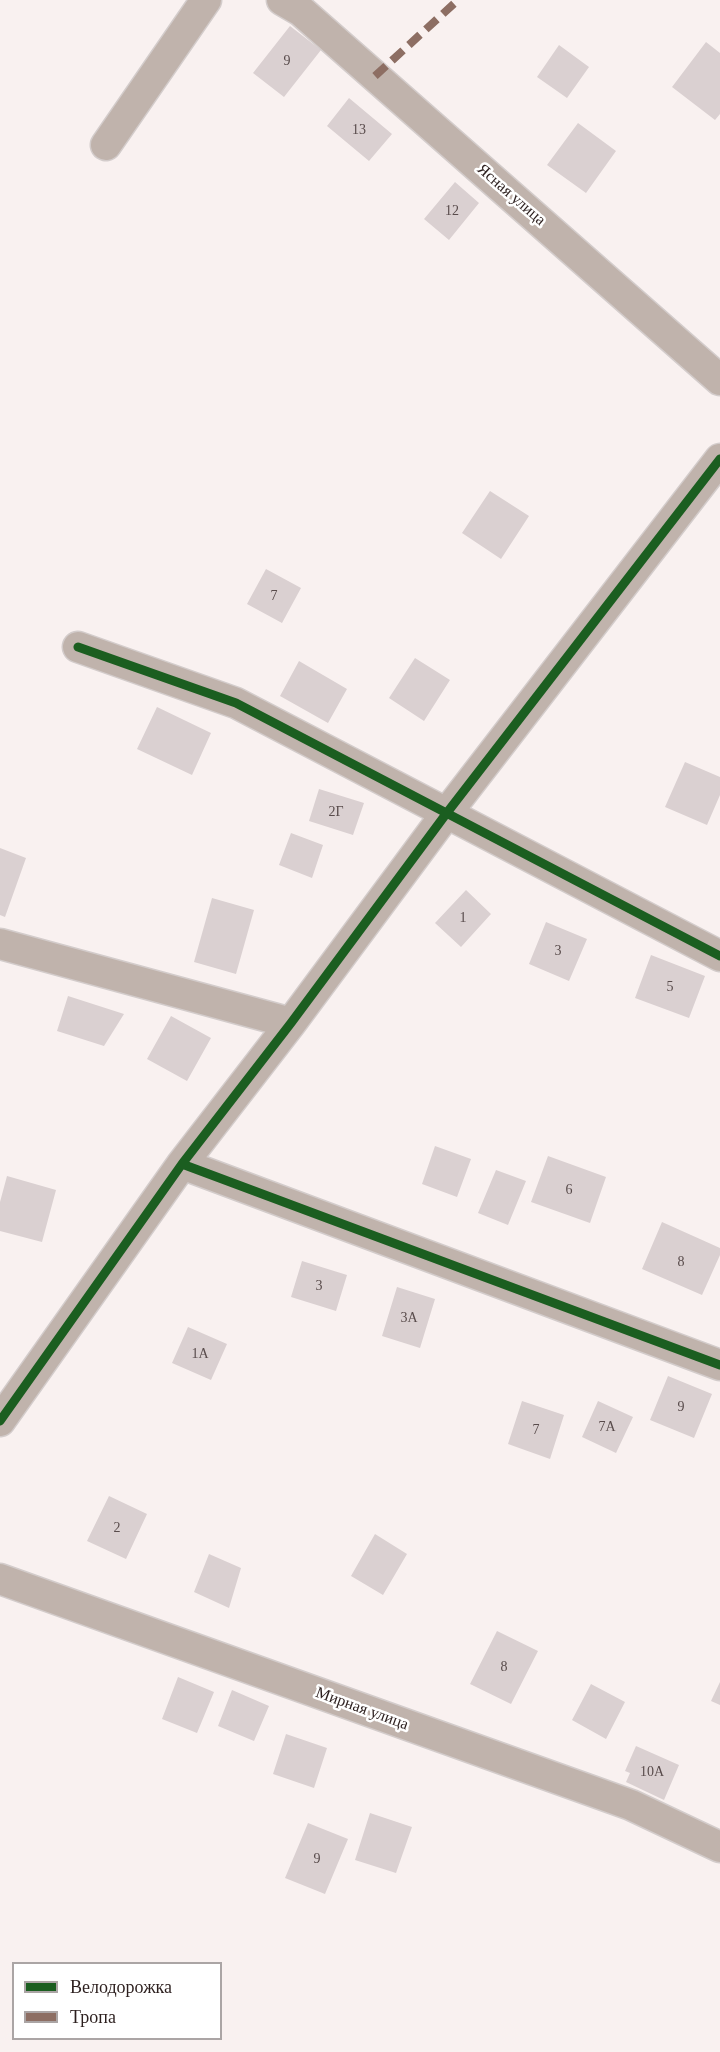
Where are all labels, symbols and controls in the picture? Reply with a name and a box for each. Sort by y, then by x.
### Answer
house number: 9 [284,53,290,69]
house number: 13 [352,122,366,138]
street label: Ясная улица [473,160,549,230]
house number: 12 [445,203,459,219]
house number: 7 [270,588,278,604]
house number: 2Г [328,804,344,820]
house number: 1 [460,910,466,926]
house number: 3 [554,943,562,959]
house number: 5 [666,979,674,995]
house number: 6 [566,1182,572,1198]
house number: 8 [678,1254,684,1270]
house number: 3 [316,1278,322,1294]
house number: 3А [400,1310,418,1326]
house number: 1А [191,1346,209,1362]
house number: 9 [678,1399,684,1415]
house number: 7А [598,1419,616,1435]
house number: 7 [532,1422,540,1438]
house number: 2 [114,1520,120,1536]
house number: 8 [500,1659,508,1675]
street label: Мирная улица [313,1683,411,1735]
house number: 10А [640,1764,664,1780]
house number: 9 [314,1851,320,1867]
legend [12,1962,222,2040]
text: Велодорожка [70,1977,172,1997]
text: Тропа [70,2007,116,2027]

